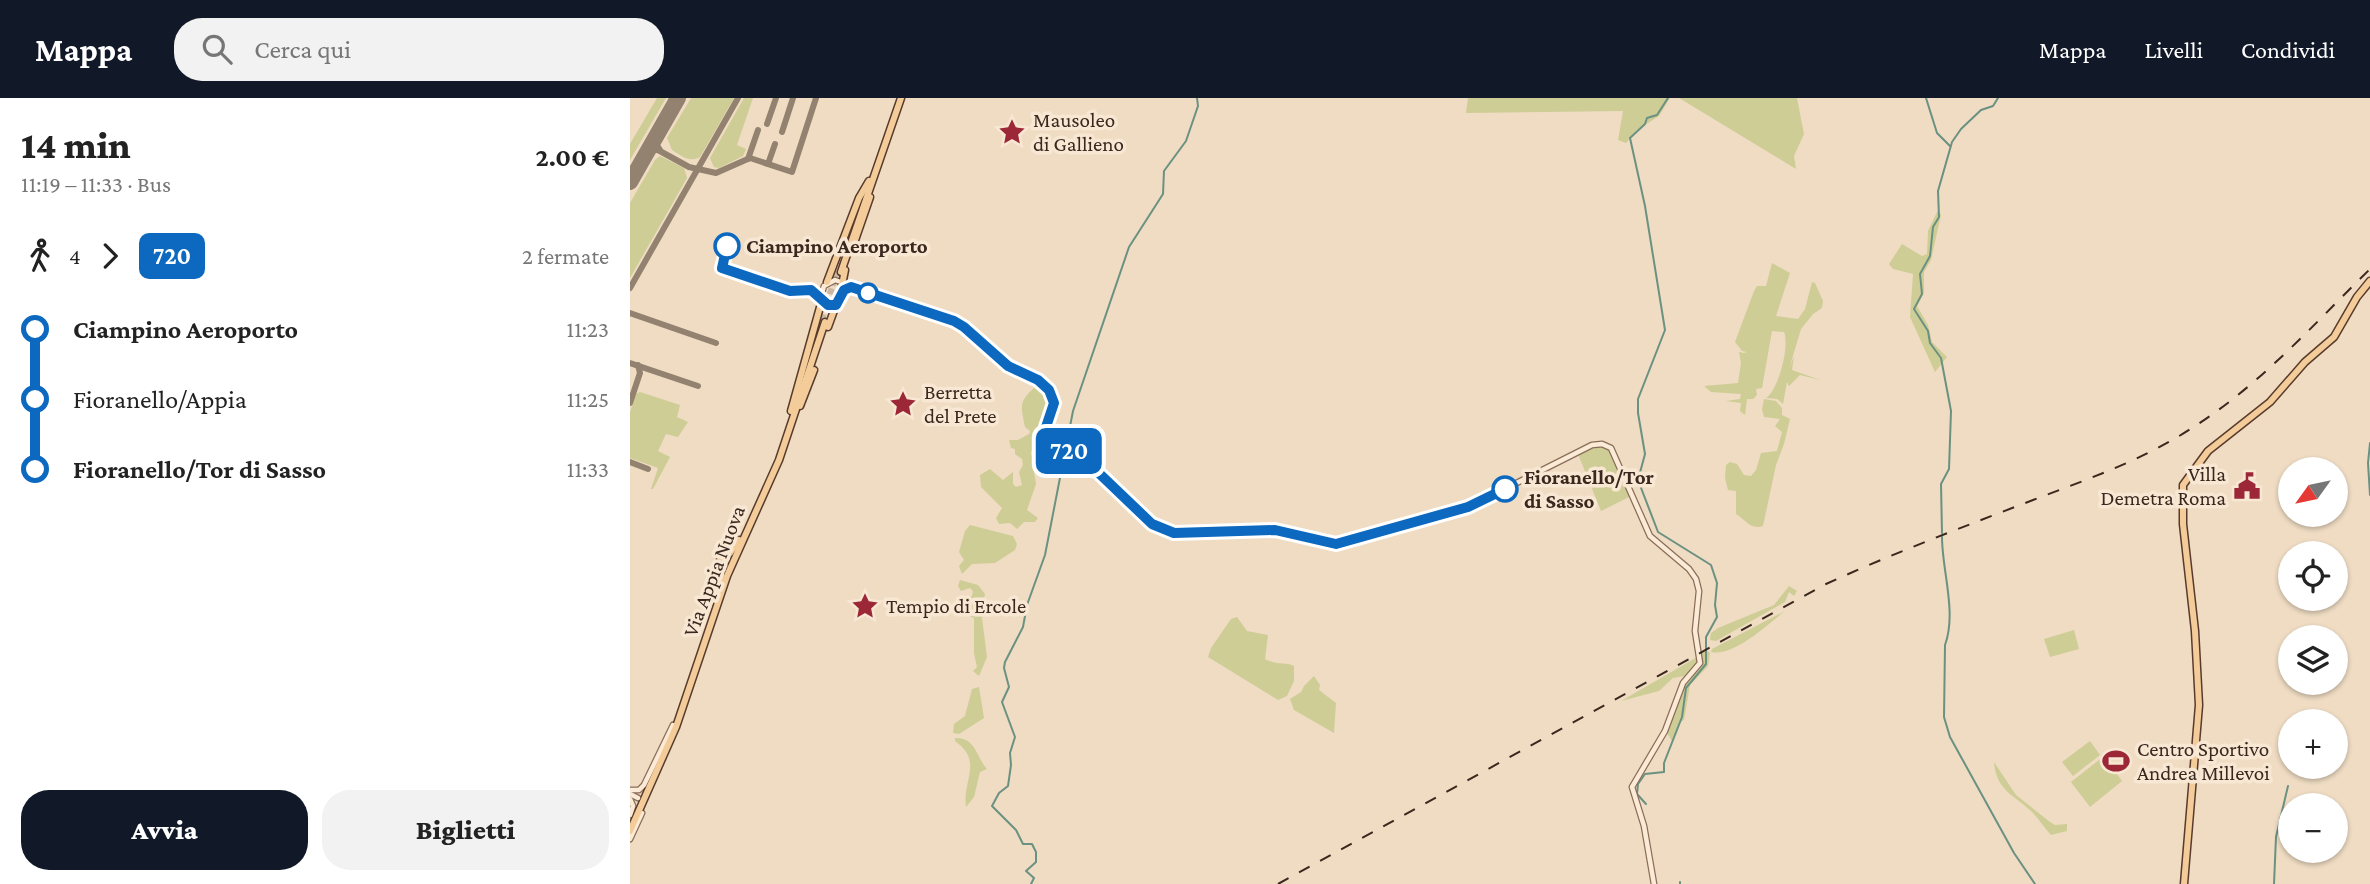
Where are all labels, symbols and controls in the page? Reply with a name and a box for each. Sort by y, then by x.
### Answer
search box [174,18,664,81]
icon: search [198,30,236,68]
text: Mappa [35,31,132,68]
text: Cerca qui [254,35,351,64]
text: Mappa [2039,36,2106,63]
text: Livelli [2144,36,2203,63]
text: Condividi [2241,36,2335,63]
place label: Mausoleo di Gallieno [1033,108,1124,156]
place icon: Mausoleo di Gallieno [997,117,1027,147]
text: 14 min [21,124,131,166]
text: 2.00 € [535,143,609,172]
text: 11:19 – 11:33 · Bus [21,171,171,197]
marker: Ciampino Aeroporto [714,233,740,259]
place label: Ciampino Aeroporto [746,234,928,258]
icon: walk [21,237,59,275]
icon: forward [91,237,129,275]
text: 720 [153,242,191,269]
text: 4 [69,243,81,269]
text: 2 fermate [522,243,609,269]
unlabelled marker [858,283,878,303]
text: Ciampino Aeroporto [73,315,298,344]
text: 11:23 [567,316,609,342]
place label: Berretta del Prete [924,380,997,428]
text: Fioranello/Appia [73,385,247,414]
text: 11:25 [567,386,609,412]
place icon: Berretta del Prete [888,389,918,419]
line badge: 720 [1029,428,1109,474]
text: 720 [1050,437,1088,464]
text: Fioranello/Tor di Sasso [73,455,326,484]
text: 11:33 [567,456,609,482]
north arrow [2278,457,2348,527]
map controls [2278,457,2348,863]
place label: Villa Demetra Roma [2101,462,2226,510]
place label: Fioranello/Tor di Sasso [1524,465,1655,513]
public building icon: Villa Demetra Roma [2232,471,2262,501]
marker: Fioranello/Tor di Sasso [1492,476,1518,502]
street label: Via Appia Nuova [678,502,750,640]
button: locate [2278,541,2348,611]
place icon: Tempio di Ercole [850,591,880,621]
place label: Tempio di Ercole [886,594,1026,618]
button: layers [2278,625,2348,695]
button: + [2278,709,2348,779]
place label: Centro Sportivo Andrea Millevoi [2137,737,2270,785]
sports icon: Centro Sportivo Andrea Millevoi [2101,746,2131,776]
button: Avvia [21,790,308,870]
button: Biglietti [322,790,609,870]
button: − [2278,793,2348,863]

